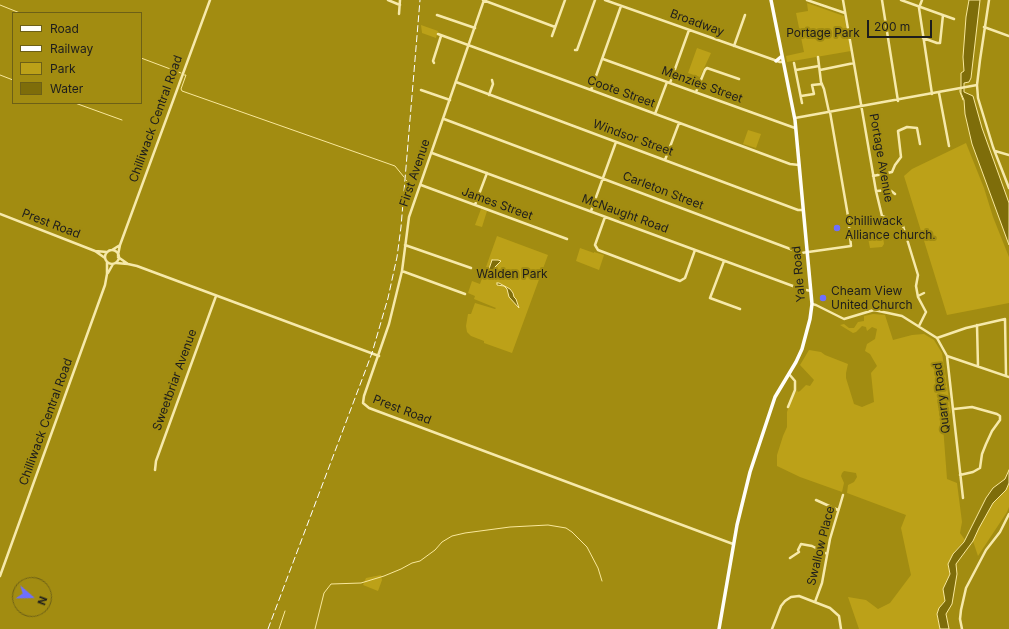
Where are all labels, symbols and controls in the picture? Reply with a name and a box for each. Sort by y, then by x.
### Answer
street label: Broadway [668,7,726,39]
legend [12,12,142,104]
scale bar [869,12,934,38]
text: 200 m [874,19,910,34]
text: Road [50,21,79,36]
park label: Portage Park [786,26,860,40]
text: Railway [50,41,93,56]
street label: Chilliwack Central Road [126,54,186,184]
text: Park [50,61,76,76]
street label: Menzies Street [660,64,744,106]
street label: Coote Street [585,73,657,111]
text: Water [50,81,83,96]
street label: Portage Avenue [866,112,896,204]
street label: Windsor Street [591,117,675,159]
street label: First Avenue [397,137,433,209]
street label: Carleton Street [621,169,705,213]
street label: James Street [459,184,535,224]
street label: McNaught Road [580,192,670,236]
street label: Prest Road [20,206,82,242]
place label: Chilliwack Alliance church. [845,214,936,242]
marker: Chilliwack Alliance church. [832,223,842,233]
street label: Yale Road [789,245,809,303]
park label: Walden Park [476,267,548,281]
place label: Cheam View United Church [831,284,913,312]
marker: Cheam View United Church [818,293,828,303]
street label: Sweetbriar Avenue [150,327,200,433]
street label: Chilliwack Central Road [16,357,76,487]
street label: Quarry Road [930,362,954,434]
street label: Prest Road [371,392,433,428]
street label: Swallow Place [804,505,838,587]
north arrow [12,577,52,617]
text: N [34,594,50,607]

